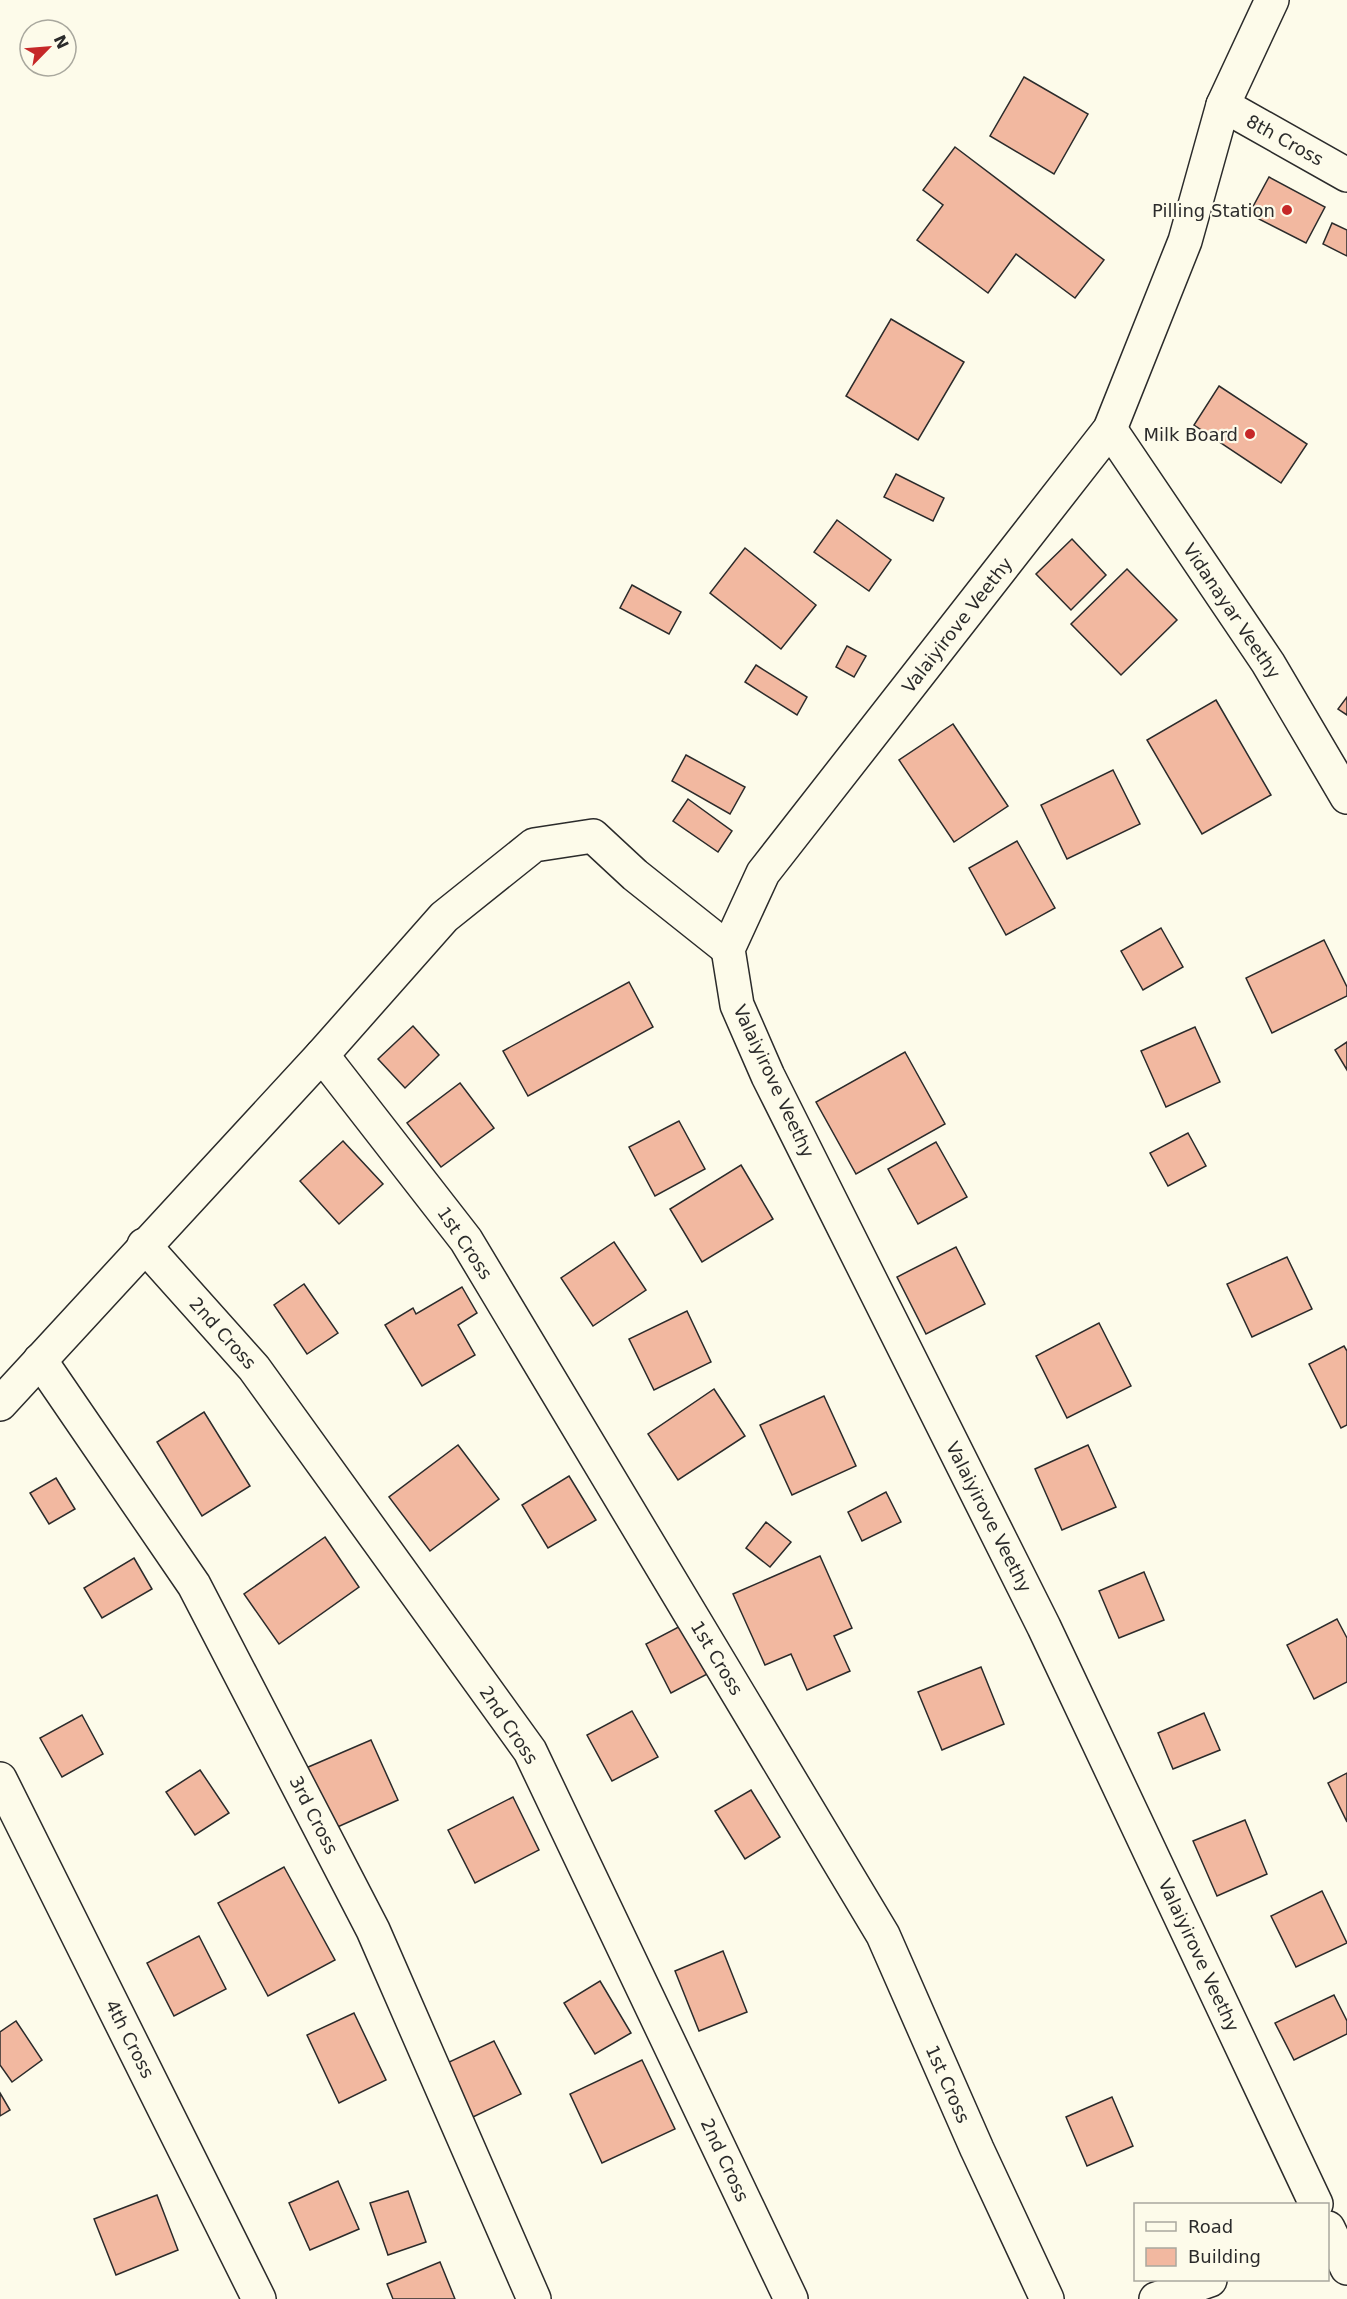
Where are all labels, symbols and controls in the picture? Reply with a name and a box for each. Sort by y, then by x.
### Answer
north arrow [18,18,78,78]
text: N [50,32,73,52]
street label: 8th Cross [1243,110,1327,170]
place label: Pilling Station [1152,200,1275,221]
marker: Pilling Station [1280,203,1294,217]
place label: Milk Board [1143,424,1238,445]
marker: Milk Board [1243,427,1257,441]
street label: Vidanayar Veethy [1179,539,1285,683]
street label: Valaiyirove Veethy [898,553,1017,697]
street label: Valaiyirove Veethy [729,1001,819,1161]
street label: 1st Cross [433,1203,497,1283]
street label: 2nd Cross [185,1293,261,1373]
street label: Valaiyirove Veethy [942,1438,1036,1596]
street label: 1st Cross [687,1617,747,1699]
street label: 2nd Cross [475,1682,543,1768]
street label: 3rd Cross [285,1772,343,1858]
street label: Valaiyirove Veethy [1154,1875,1244,2035]
street label: 4th Cross [101,1996,159,2082]
street label: 1st Cross [922,2042,974,2126]
street label: 2nd Cross [697,2115,753,2205]
legend [1134,2203,1329,2281]
text: Road [1188,2216,1233,2237]
text: Building [1188,2246,1261,2267]

